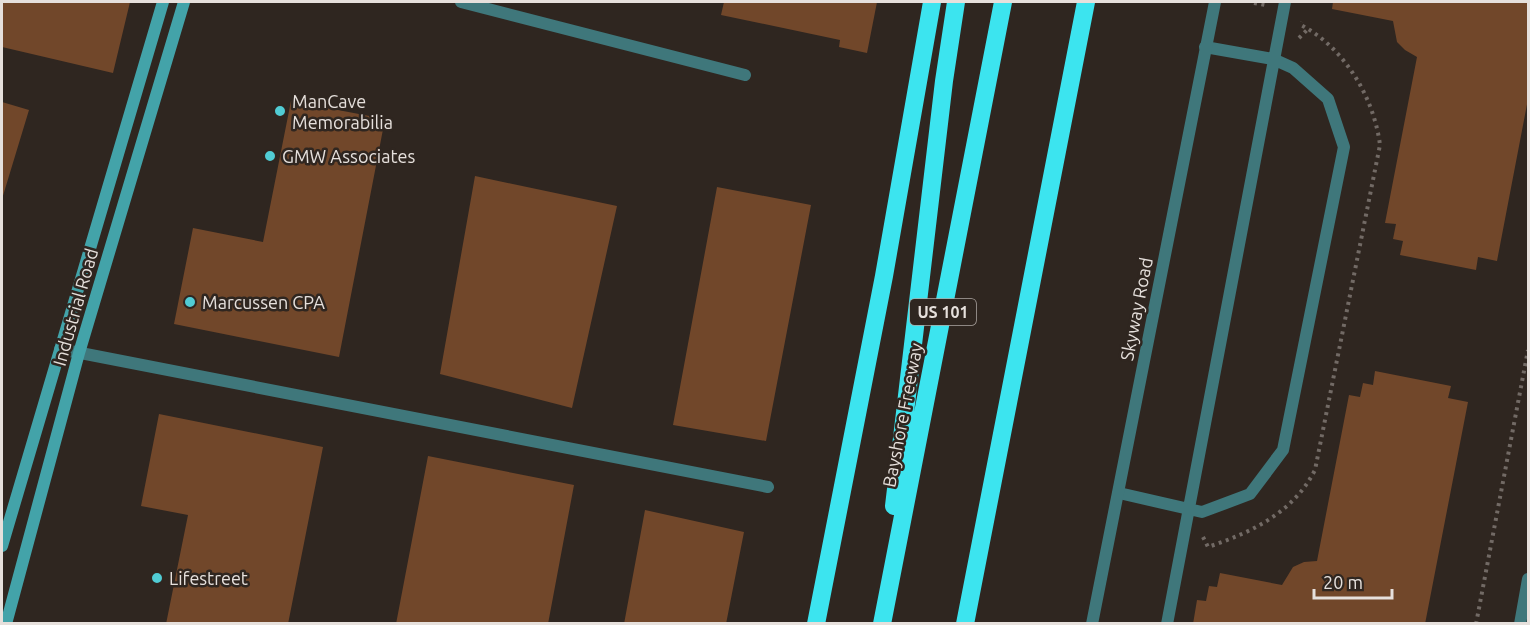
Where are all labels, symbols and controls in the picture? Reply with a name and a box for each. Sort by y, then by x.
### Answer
place label: ManCave Memorabilia [292,91,393,132]
marker: ManCave Memorabilia [273,104,287,118]
place label: GMW Associates [282,146,415,166]
marker: GMW Associates [263,149,277,163]
street label: Industrial Road [49,246,101,368]
street label: Skyway Road [1116,256,1156,362]
place label: Marcussen CPA [202,292,325,312]
marker: Marcussen CPA [183,295,197,309]
road number: US 101 [910,299,976,325]
street label: Bayshore Freeway [878,341,926,489]
scale bar [1314,562,1392,600]
place label: Lifestreet [169,568,248,588]
marker: Lifestreet [150,571,164,585]
text: 20 m [1323,572,1363,592]

